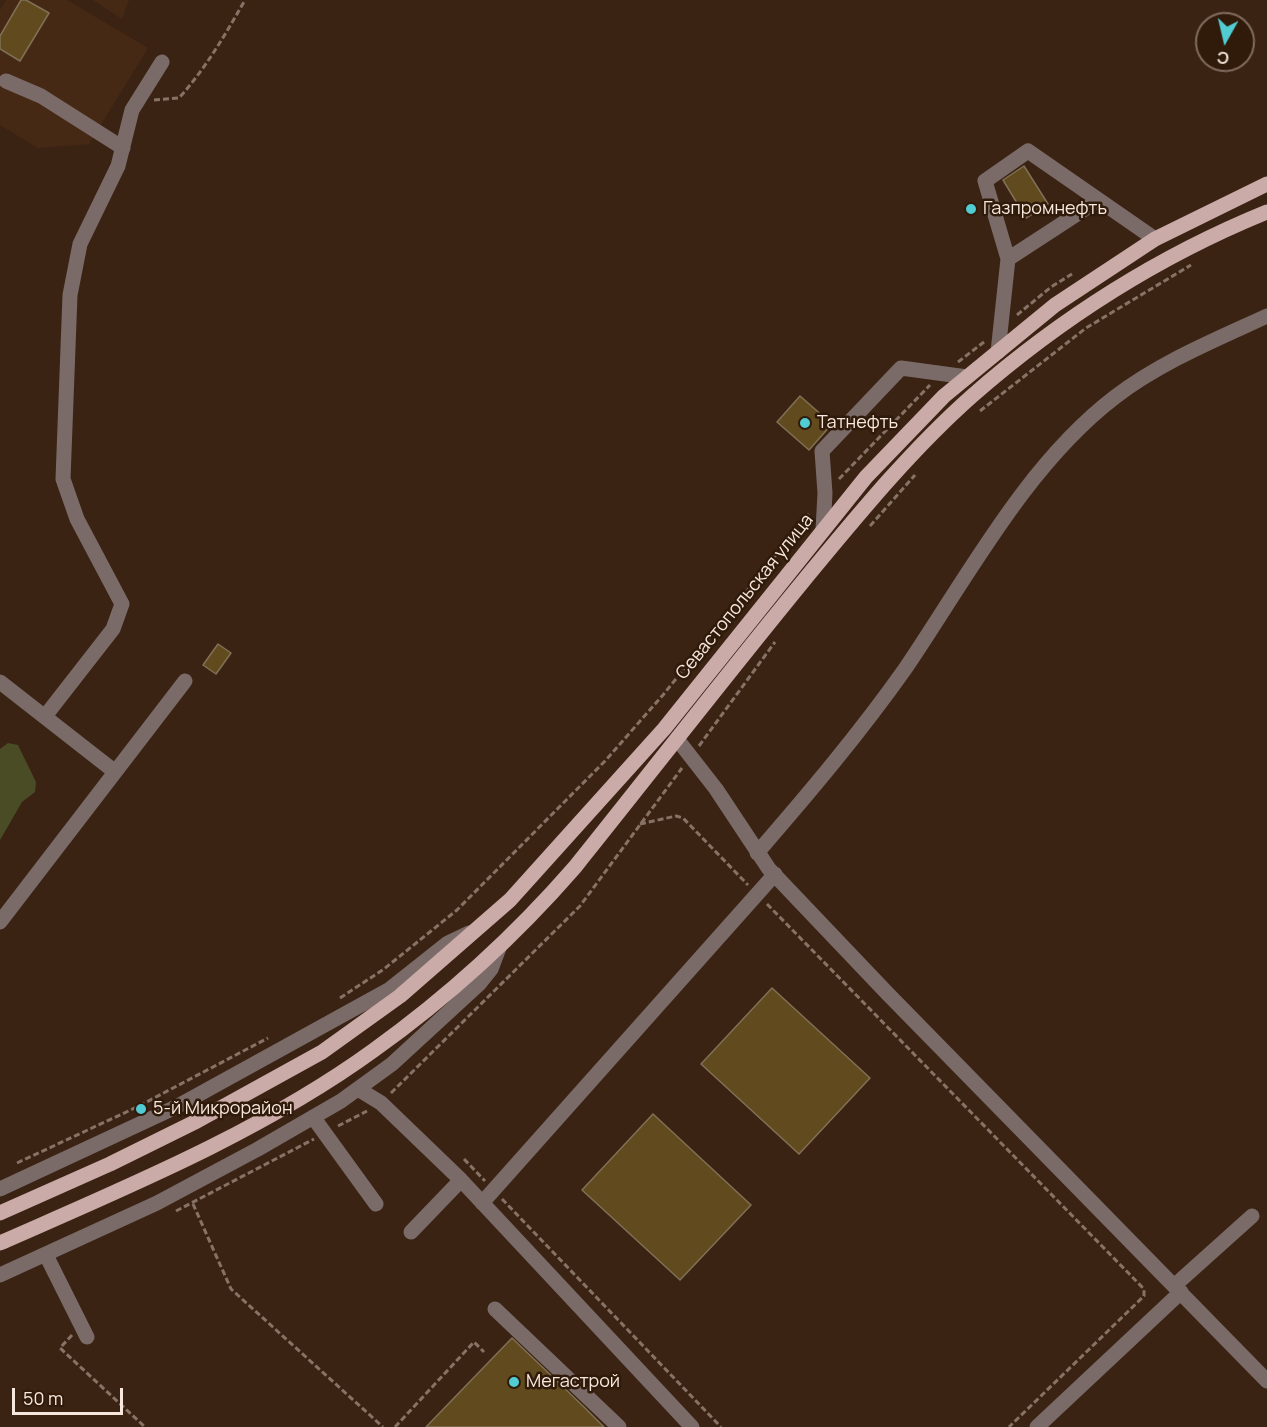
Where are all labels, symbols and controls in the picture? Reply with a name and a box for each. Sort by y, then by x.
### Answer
north arrow [1195,12,1255,72]
text: С [1215,46,1230,70]
place label: Газпромнефть [983,198,1107,220]
marker: Газпромнефть [964,202,978,216]
place label: Татнефть [817,412,898,434]
marker: Татнефть [798,416,812,430]
street label: Севастопольская улица [672,510,818,684]
place label: 5-й Микрорайон [153,1098,293,1120]
marker: 5-й Микрорайон [134,1102,148,1116]
place label: Мегастрой [526,1371,620,1393]
marker: Мегастрой [507,1375,521,1389]
scale bar [15,1376,126,1414]
text: 50 m [23,1386,63,1410]

